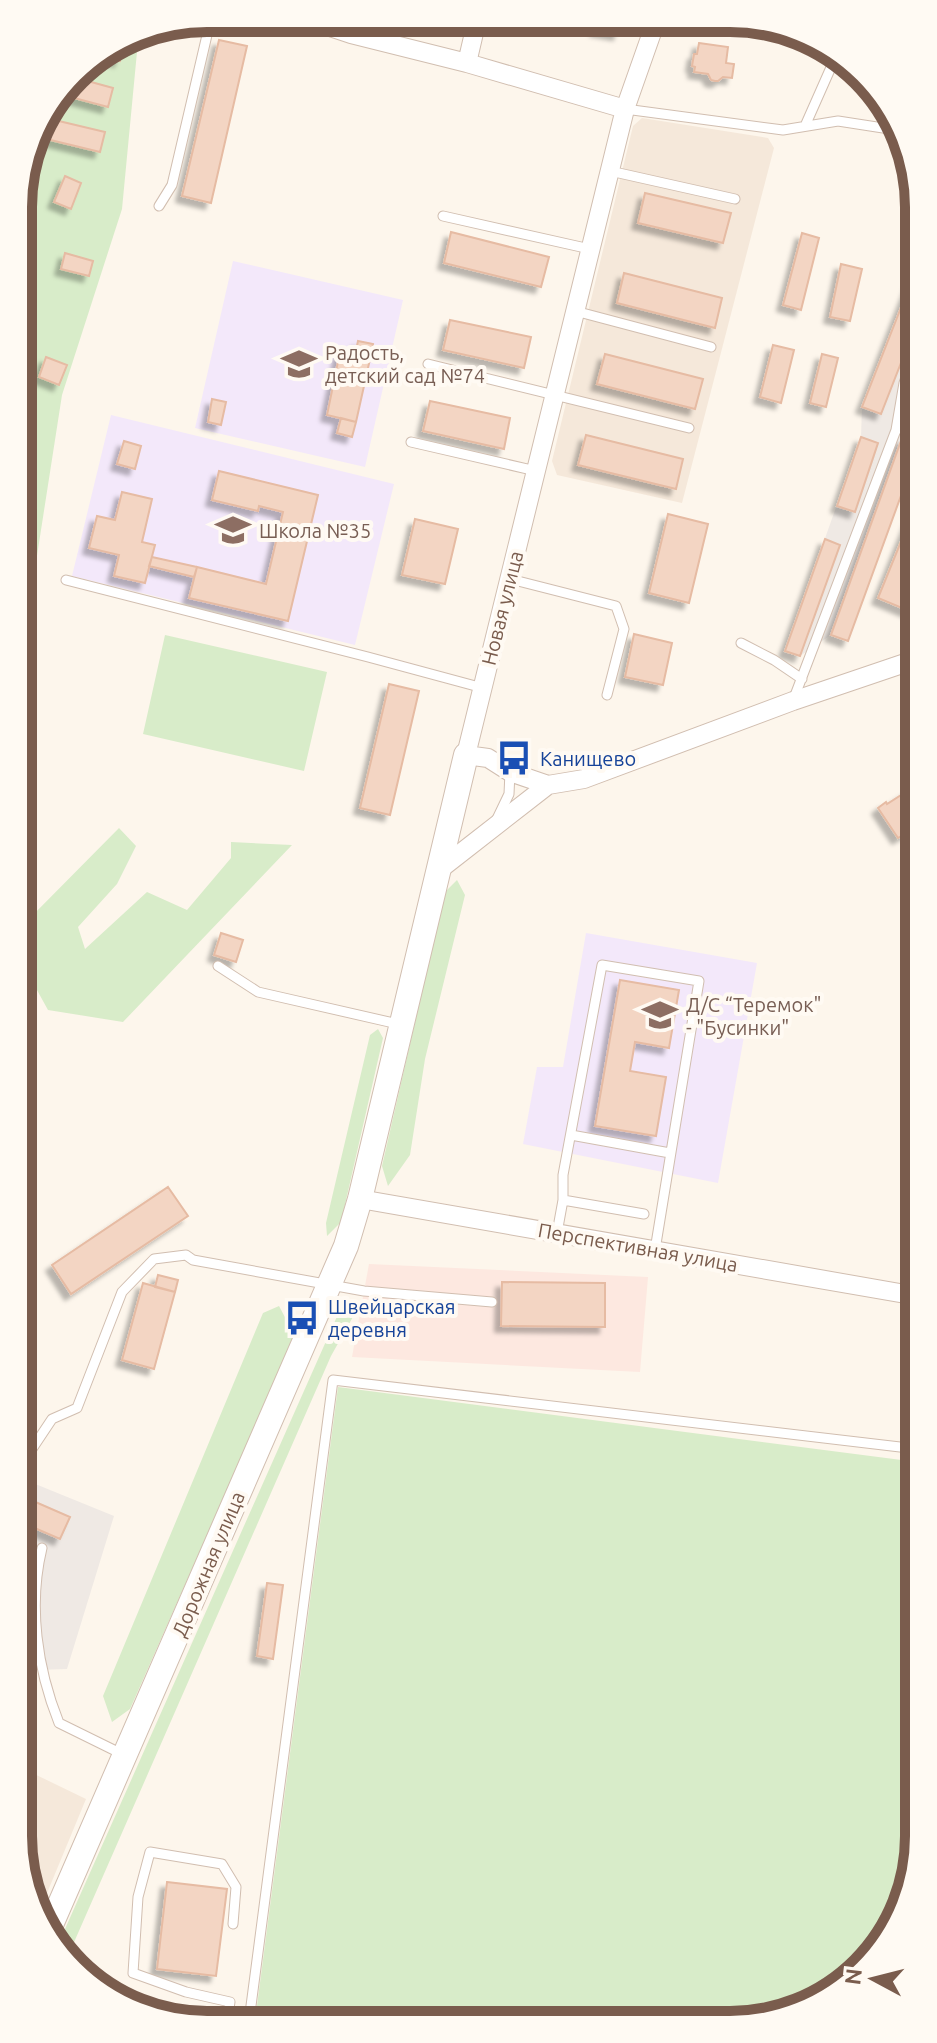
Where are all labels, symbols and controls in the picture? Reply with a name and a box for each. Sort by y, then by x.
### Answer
place label: Радость, детский сад №74 [325,341,485,387]
school or university icon: Радость, детский сад №74 [280,345,318,383]
school or university icon: Школа №35 [214,511,252,549]
place label: Школа №35 [259,519,371,542]
street label: Новая улица [477,548,527,668]
bus stop icon: Канищево [495,739,533,777]
place label: Канищево [540,747,636,770]
place label: Д/С “Теремок" - "Бусинки" [686,993,822,1039]
school or university icon: Д/С “Теремок" - "Бусинки" [641,996,679,1034]
street label: Перспективная улица [536,1218,740,1276]
place label: Швейцарская деревня [328,1295,456,1341]
bus stop icon: Швейцарская деревня [283,1299,321,1337]
street label: Дорожная улица [167,1488,249,1640]
north arrow [833,1939,913,2019]
text: N [839,1967,866,1986]

